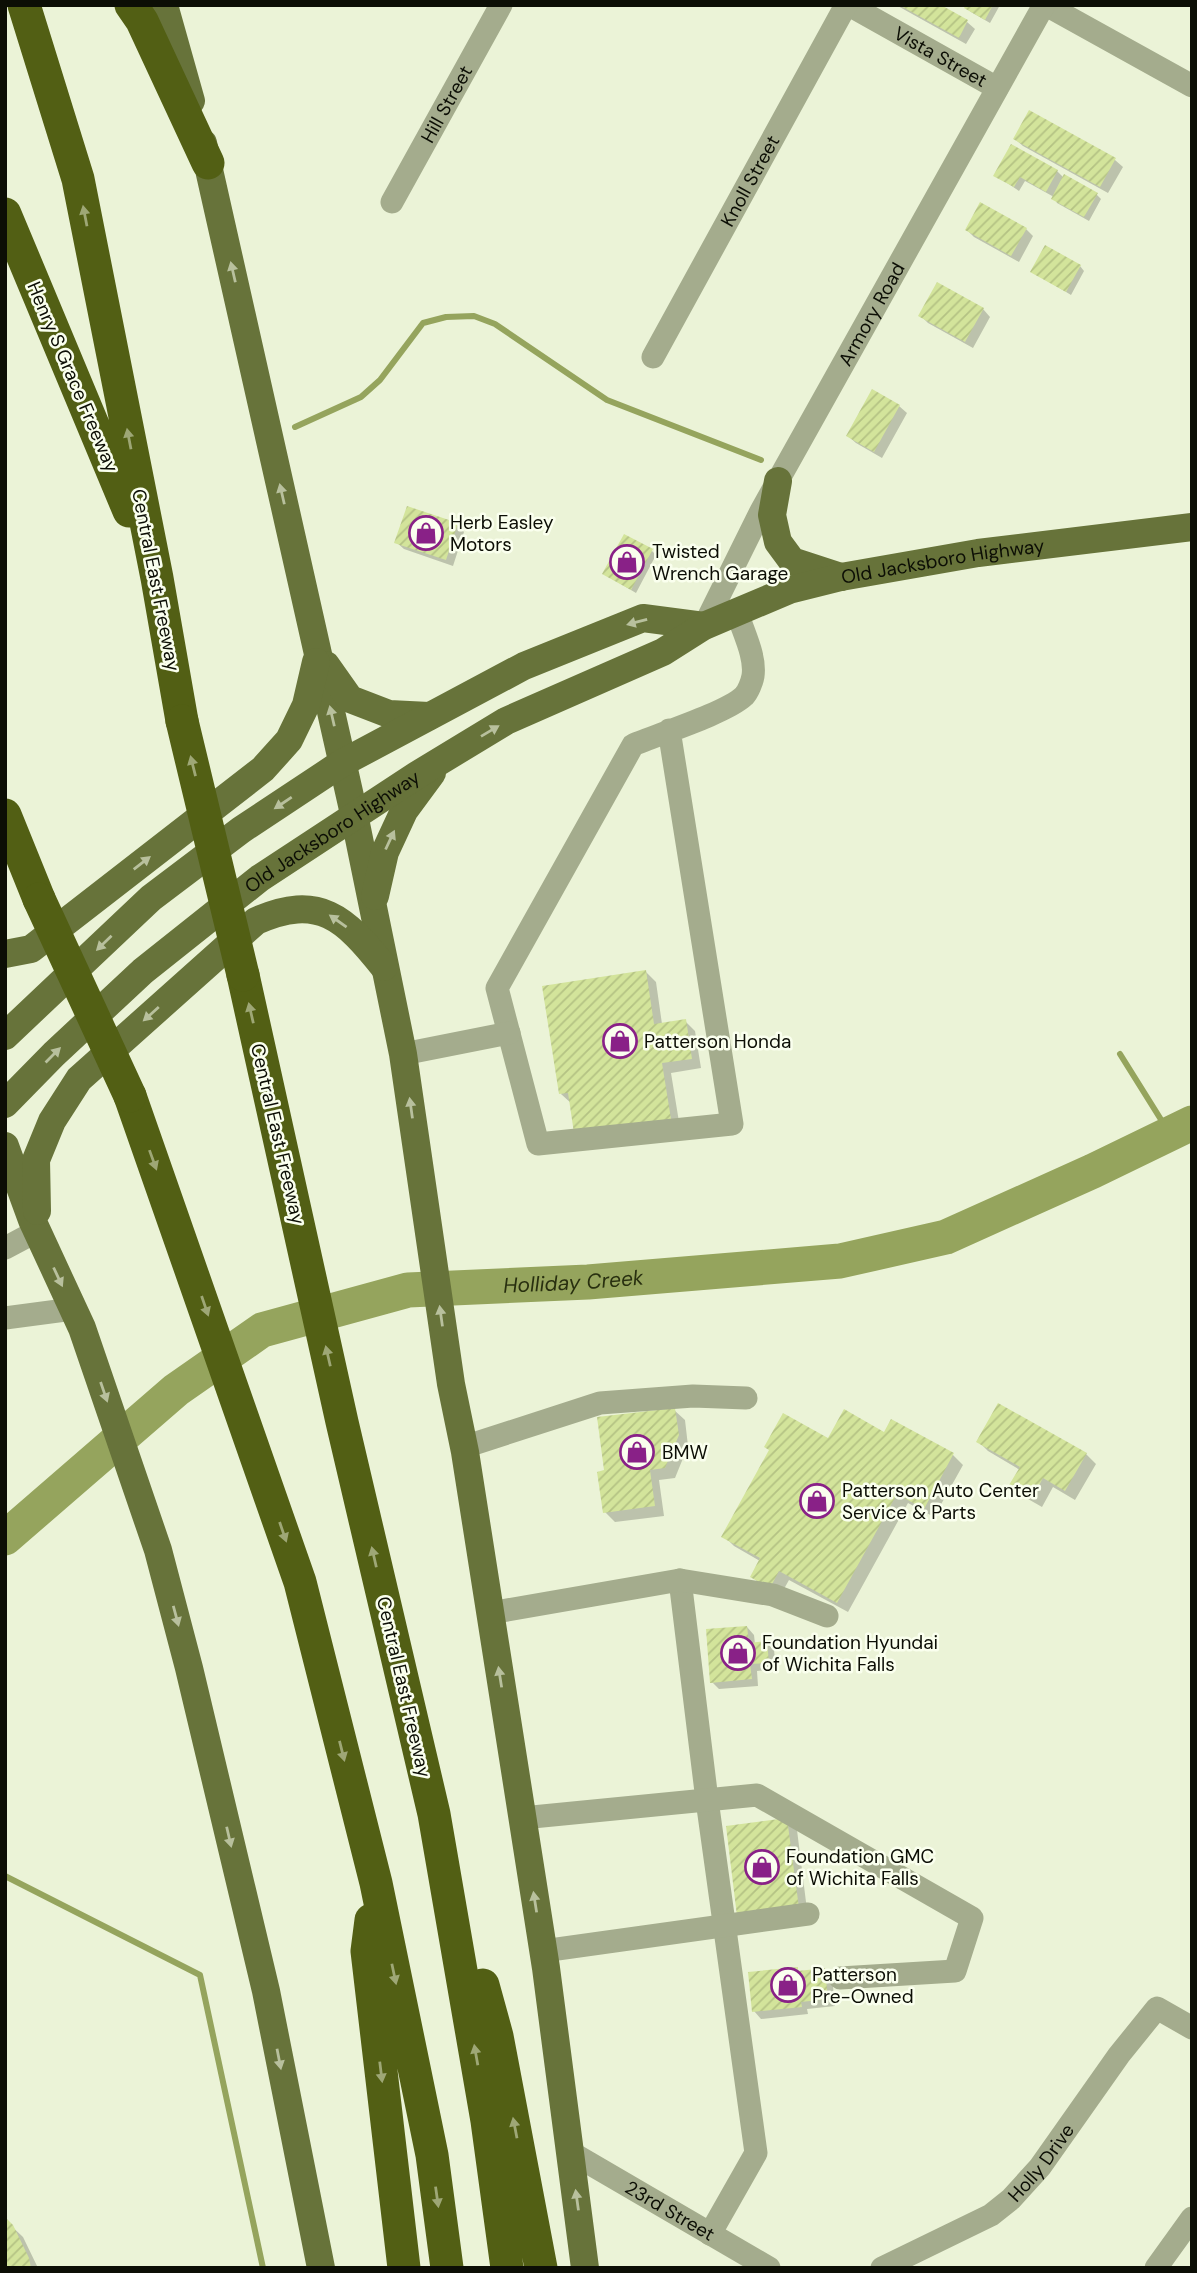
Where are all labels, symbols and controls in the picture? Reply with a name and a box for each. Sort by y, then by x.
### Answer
street label: Vista Street [889,20,992,92]
street label: Hill Street [415,61,478,147]
street label: Knoll Street [714,131,785,231]
one-way arrow [80,205,91,227]
street label: Armory Road [832,258,910,370]
one-way arrow [227,261,238,283]
street label: Henry S Grace Freeway [22,278,125,476]
one-way arrow [123,428,134,450]
one-way arrow [277,483,288,505]
street label: Central East Freeway [126,487,186,674]
place label: Herb Easley Motors [450,510,554,557]
shop icon: Herb Easley Motors [407,514,445,552]
street label: Old Jacksboro Highway [839,533,1046,589]
place label: Twisted Wrench Garage [652,539,788,586]
shop icon: Twisted Wrench Garage [608,543,646,581]
one-way arrow [625,617,647,628]
one-way arrow [326,705,337,727]
one-way arrow [481,725,500,737]
one-way arrow [187,755,198,777]
street label: Old Jacksboro Highway [239,764,425,898]
one-way arrow [273,796,293,809]
one-way arrow [385,830,396,850]
one-way arrow [132,856,150,871]
one-way arrow [329,914,347,928]
one-way arrow [96,934,113,950]
one-way arrow [246,1002,257,1024]
one-way arrow [143,1006,160,1022]
shop icon: Patterson Honda [601,1022,639,1060]
place label: Patterson Honda [644,1029,791,1054]
street label: Central East Freeway [245,1041,311,1227]
one-way arrow [44,1047,61,1063]
one-way arrow [405,1096,416,1118]
one-way arrow [148,1150,159,1171]
water label: Holliday Creek [503,1263,645,1300]
one-way arrow [53,1267,64,1287]
one-way arrow [200,1296,211,1317]
one-way arrow [435,1305,446,1327]
one-way arrow [322,1345,333,1367]
one-way arrow [99,1382,110,1403]
shop icon: BMW [618,1433,656,1471]
place label: BMW [662,1440,708,1465]
place label: Patterson Auto Center Service & Parts [842,1478,1039,1525]
shop icon: Patterson Auto Center Service & Parts [798,1482,836,1520]
one-way arrow [278,1521,289,1542]
one-way arrow [368,1545,379,1567]
street label: Central East Freeway [371,1594,437,1780]
one-way arrow [171,1605,182,1627]
place label: Foundation Hyundai of Wichita Falls [762,1630,938,1677]
shop icon: Foundation Hyundai of Wichita Falls [719,1634,757,1672]
one-way arrow [494,1666,505,1688]
one-way arrow [337,1740,348,1762]
one-way arrow [224,1826,235,1848]
place label: Foundation GMC of Wichita Falls [786,1844,934,1891]
shop icon: Foundation GMC of Wichita Falls [743,1848,781,1886]
one-way arrow [530,1891,541,1913]
place label: Patterson Pre-Owned [812,1962,914,2009]
one-way arrow [389,1963,400,1985]
shop icon: Patterson Pre-Owned [769,1966,807,2004]
one-way arrow [470,2044,481,2066]
one-way arrow [274,2048,285,2070]
one-way arrow [376,2061,387,2083]
one-way arrow [509,2117,520,2139]
street label: Holly Drive [1002,2118,1079,2207]
street label: 23rd Street [621,2175,720,2246]
one-way arrow [432,2186,443,2208]
one-way arrow [571,2189,582,2211]

